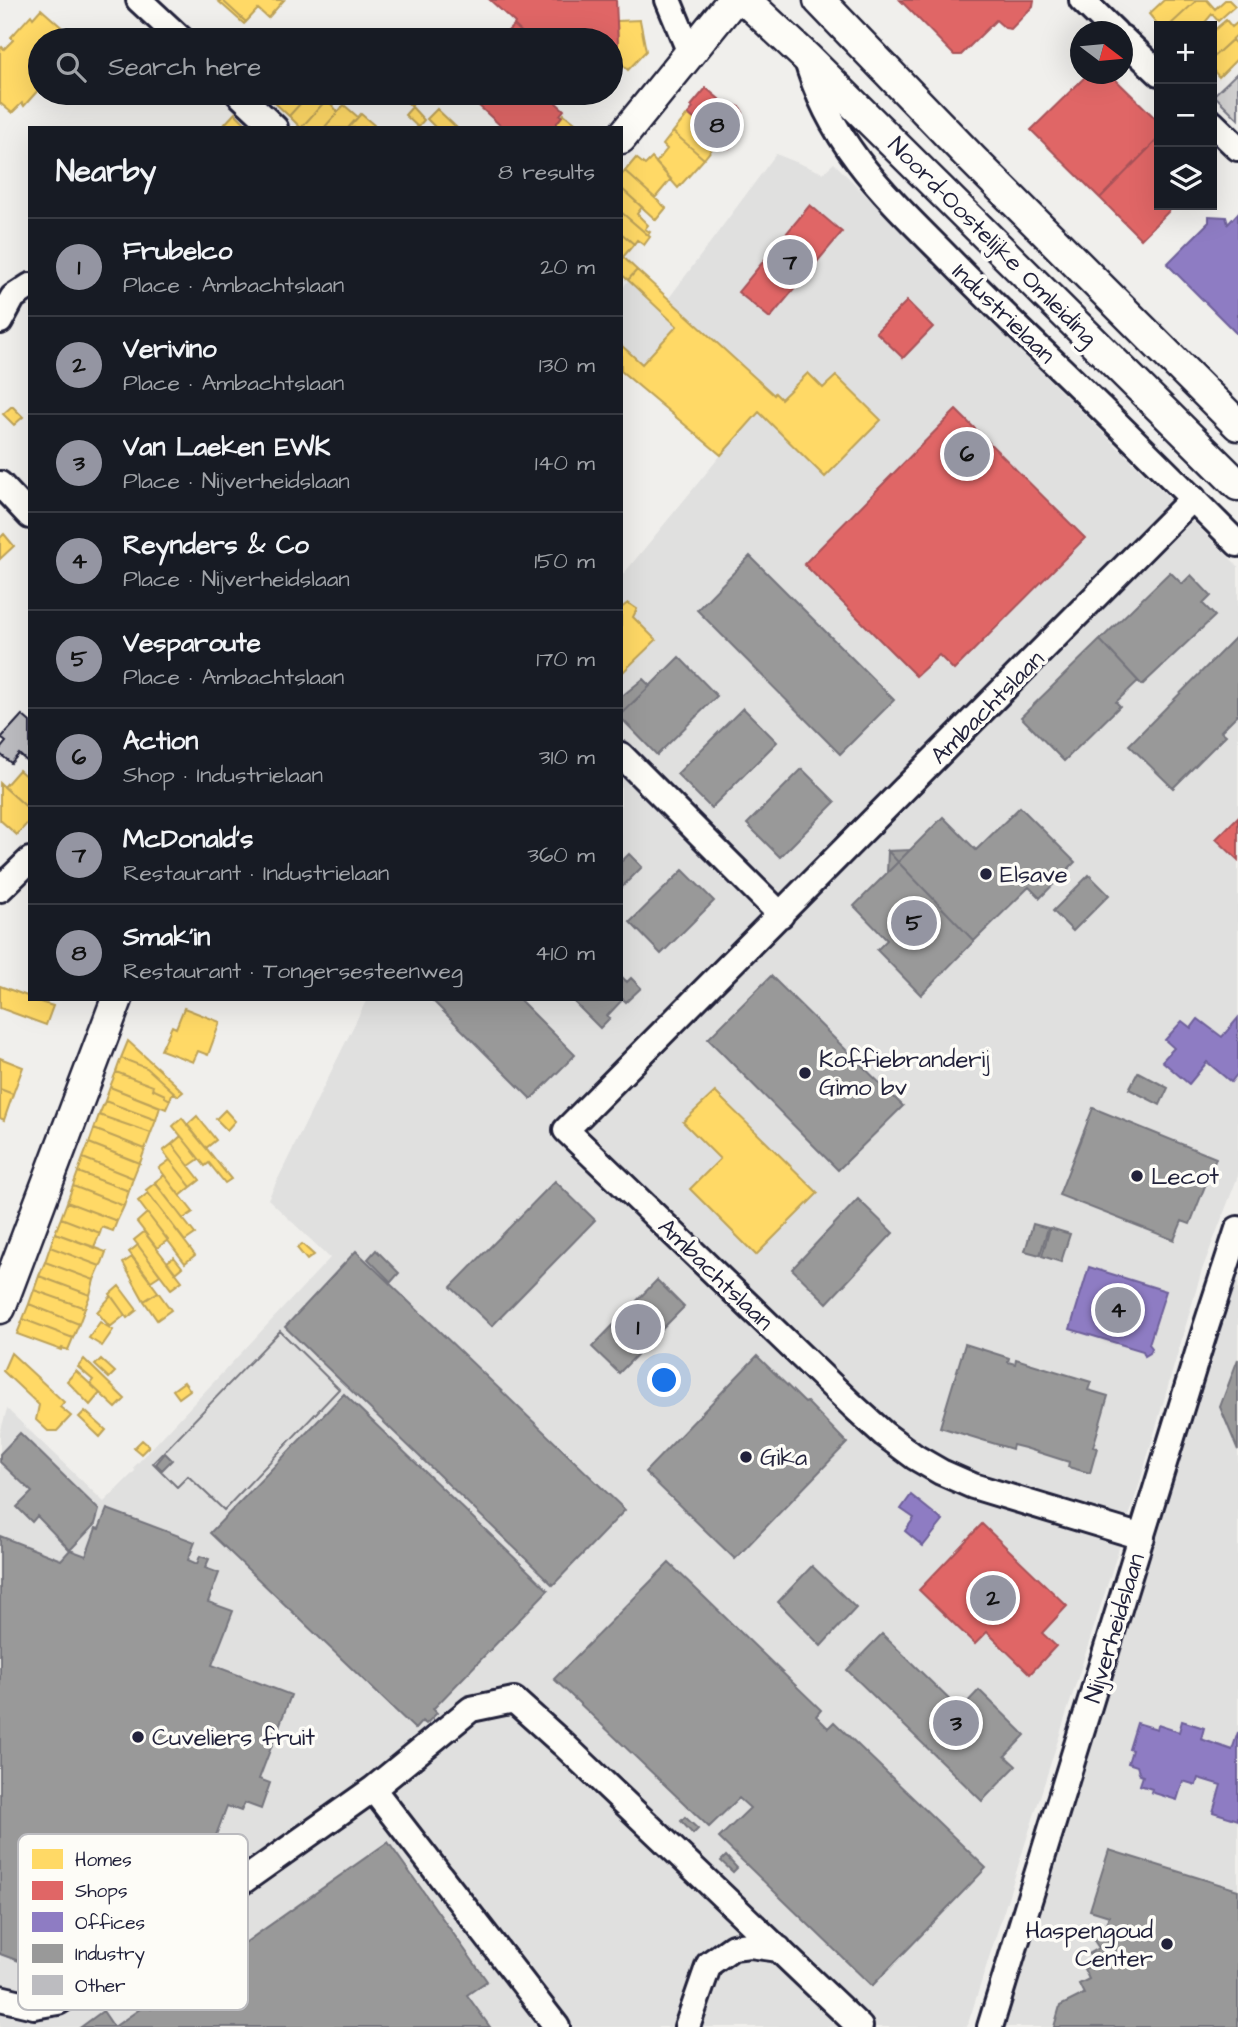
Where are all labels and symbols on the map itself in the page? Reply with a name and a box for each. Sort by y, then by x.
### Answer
north arrow [1070,21,1133,84]
pin: 8 [694,99,740,151]
street label: Noord-Oostelijke Omleiding [879,129,1105,355]
pin: 7 [767,236,813,288]
street label: Industrielaan [944,256,1063,372]
pin: 6 [944,428,990,480]
street label: Ambachtslaan [923,643,1052,772]
place label: Elsave [1000,858,1068,892]
marker: Elsave [978,866,994,882]
pin: 5 [891,897,937,949]
place label: Koffiebranderij Gimo bv [819,1043,990,1105]
marker: Koffiebranderij Gimo bv [797,1065,813,1081]
place label: Lecot [1151,1160,1219,1194]
marker: Lecot [1129,1168,1145,1184]
street label: Ambachtslaan [650,1211,781,1339]
pin: 4 [1095,1284,1141,1336]
pin: 1 [615,1301,661,1353]
your location [647,1363,681,1397]
place label: Gika [760,1441,807,1475]
marker: Gika [738,1449,754,1465]
street label: Nijverheidslaan [1076,1549,1154,1707]
pin: 2 [970,1572,1016,1624]
pin: 3 [933,1697,979,1749]
place label: Cuveliers fruit [152,1721,315,1755]
marker: Cuveliers fruit [130,1729,146,1745]
legend [18,1834,248,2010]
text: Homes [75,1847,132,1874]
text: Shops [75,1878,127,1905]
text: Offices [75,1910,145,1937]
place label: Haspengoud Center [1026,1914,1153,1976]
marker: Haspengoud Center [1159,1936,1175,1952]
text: Industry [75,1941,145,1969]
text: Other [75,1973,126,2000]

